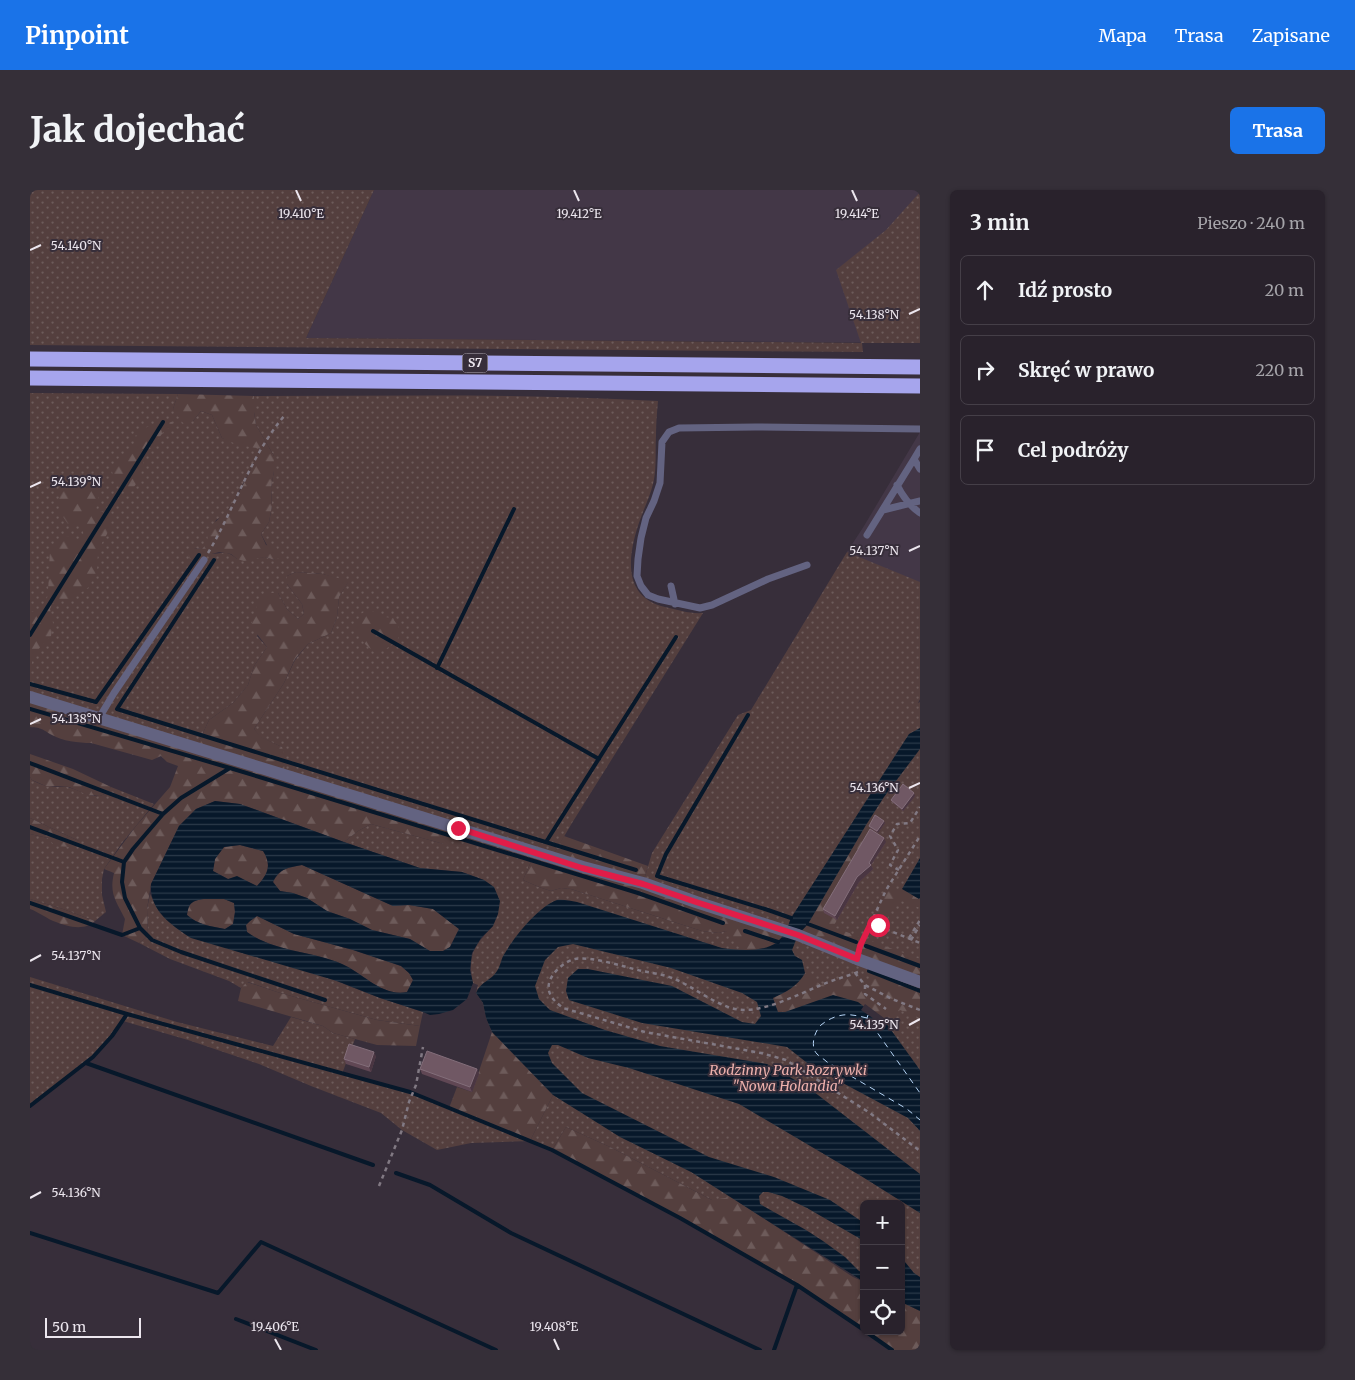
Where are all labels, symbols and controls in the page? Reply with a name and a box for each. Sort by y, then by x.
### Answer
text: Pinpoint [25,20,129,51]
text: Mapa [1099,24,1147,47]
text: Trasa [1175,24,1224,47]
text: Zapisane [1252,24,1330,47]
button: Trasa [1230,107,1325,154]
text: Jak dojechać [30,108,245,152]
text: 19.410°E [278,206,324,221]
text: 19.412°E [556,206,602,221]
text: 19.414°E [835,206,879,221]
text: 3 min [970,209,1029,236]
text: Pieszo · 240 m [1197,213,1305,233]
text: 54.140°N [51,238,102,253]
icon: ahead [971,276,999,304]
text: Idź prosto [1018,278,1112,302]
text: 20 m [1265,280,1304,300]
text: 54.138°N [849,307,900,322]
road number: S7 [462,354,488,372]
icon: right [971,356,999,384]
text: Skręć w prawo [1018,358,1154,382]
text: 220 m [1256,360,1304,380]
icon: arrive [971,436,999,464]
text: Cel podróży [1018,438,1129,462]
text: 54.139°N [51,474,102,489]
text: 54.137°N [849,543,899,558]
text: 54.138°N [51,711,102,726]
text: 54.136°N [849,780,899,795]
route end [447,817,470,840]
route start [867,914,890,937]
text: 54.137°N [51,948,101,963]
text: 54.135°N [850,1017,899,1032]
park label: Rodzinny Park Rozrywki "Nowa Holandia" [709,1061,867,1095]
text: 54.136°N [51,1185,101,1200]
map controls [860,1200,905,1335]
button: + [860,1200,905,1245]
button: − [860,1245,905,1290]
button: locate [860,1290,905,1335]
scale bar [45,1315,141,1338]
text: 50 m [52,1318,86,1336]
text: 19.406°E [251,1319,299,1334]
text: 19.408°E [530,1319,579,1334]

